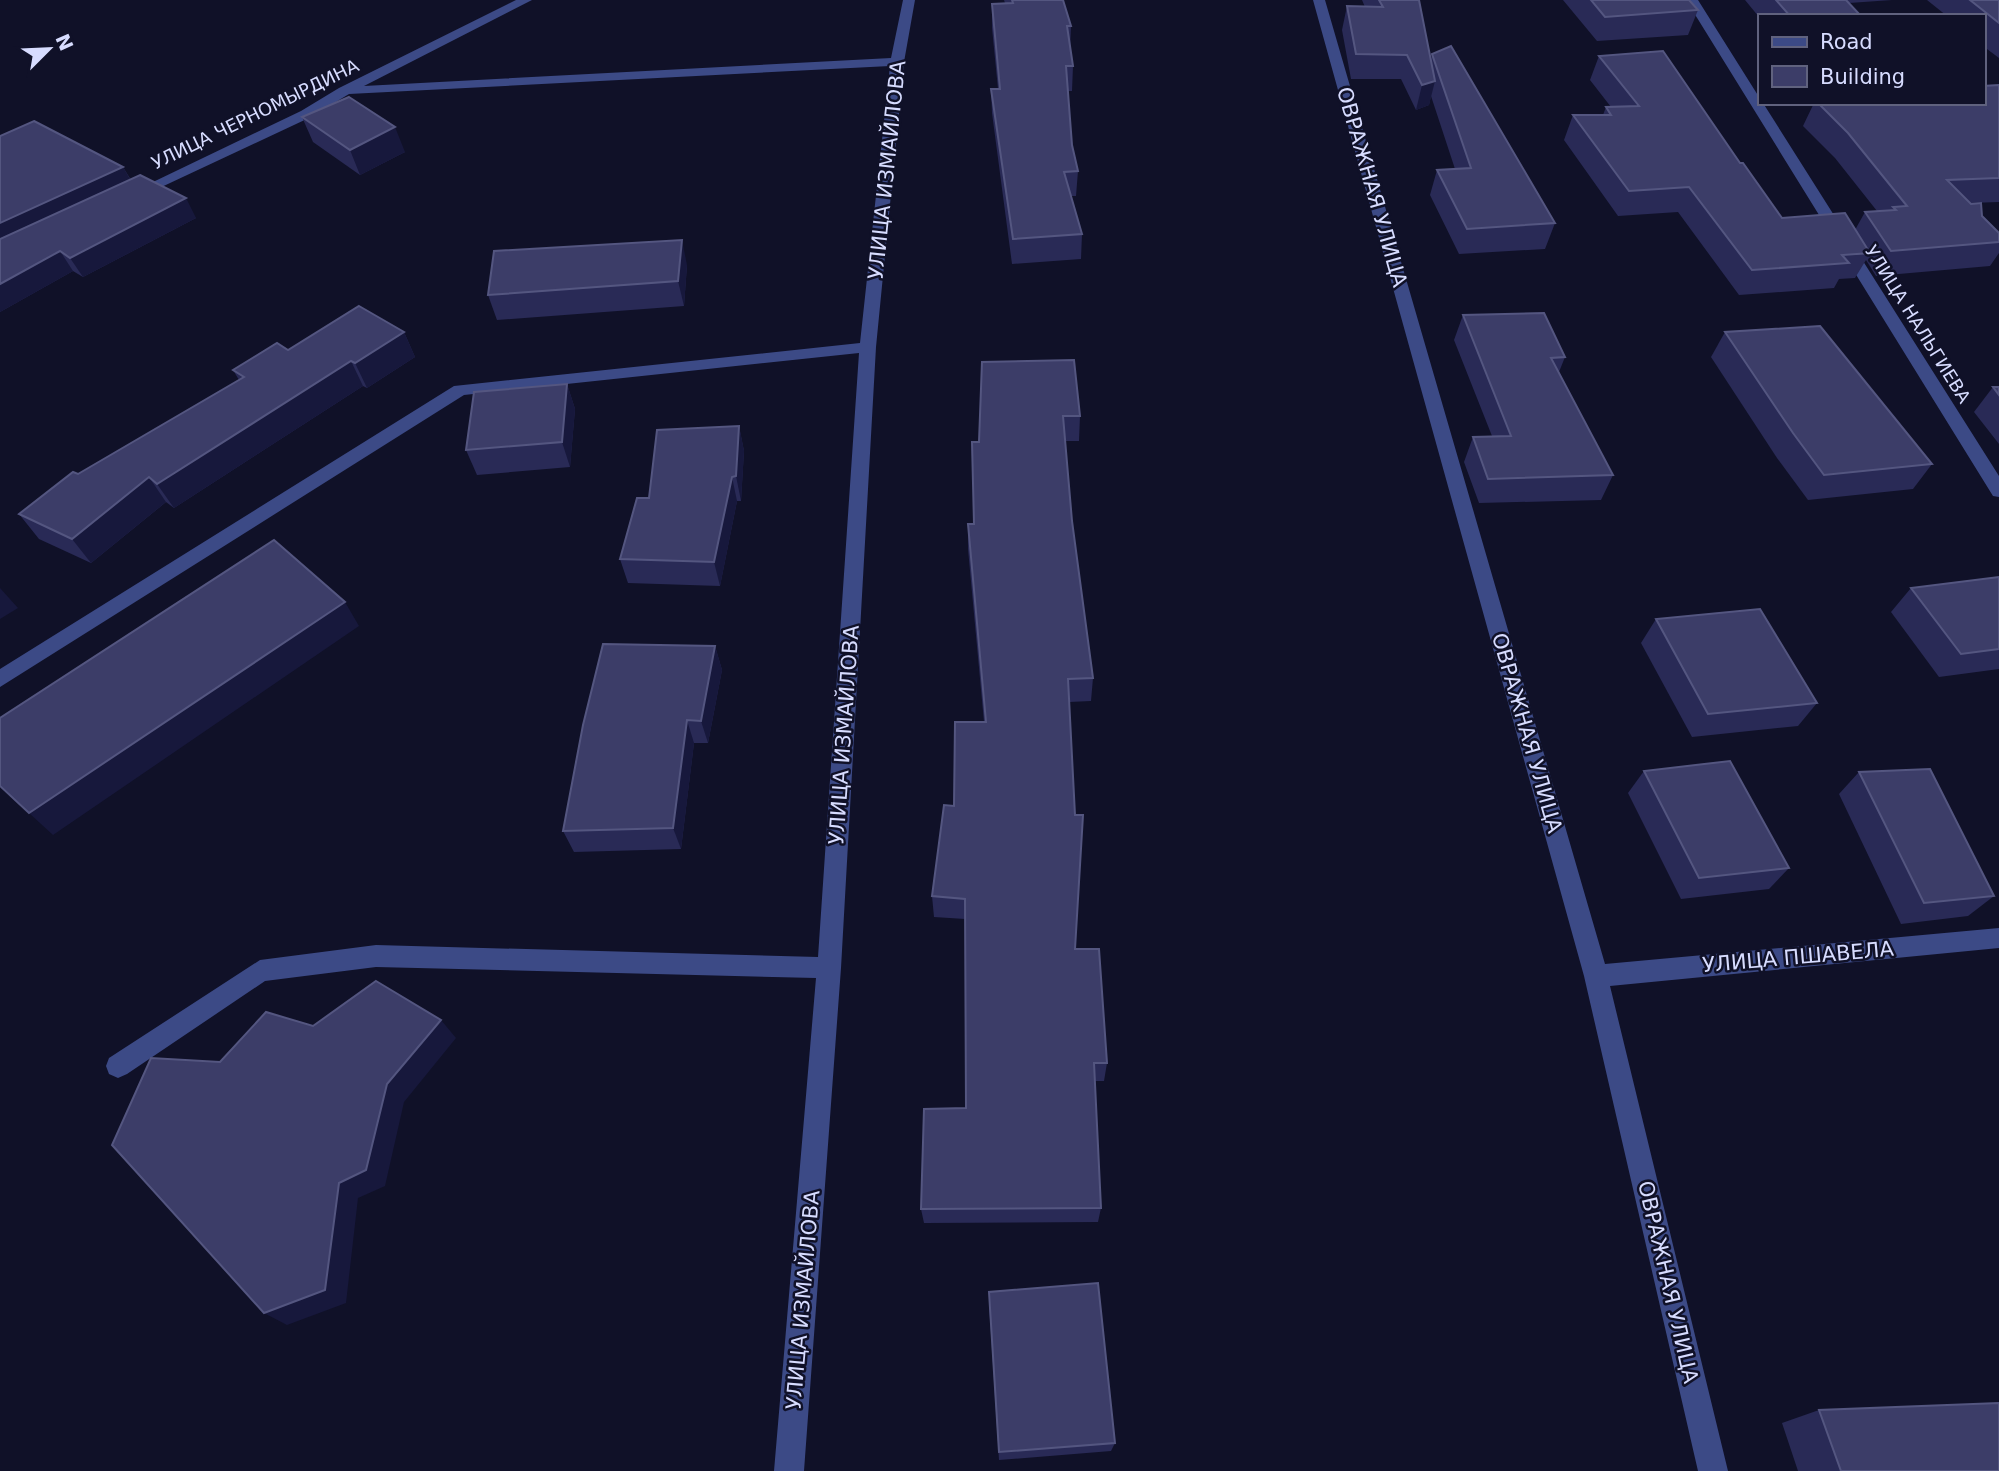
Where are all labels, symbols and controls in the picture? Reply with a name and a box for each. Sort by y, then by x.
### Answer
north arrow [14,14,84,84]
legend [1758,14,1985,105]
text: N [51,30,78,54]
text: Road [1820,30,1873,54]
street label: УЛИЦА ЧЕРНОМЫРДИНА [148,54,363,173]
street label: УЛИЦА ИЗМАЙЛОВА [863,59,911,281]
text: Building [1820,65,1905,89]
street label: ОВРАЖНАЯ УЛИЦА [1332,84,1412,290]
street label: УЛИЦА НАЛЬГИЕВА [1861,241,1976,407]
street label: УЛИЦА ИЗМАЙЛОВА [823,624,864,846]
street label: ОВРАЖНАЯ УЛИЦА [1487,630,1567,836]
street label: УЛИЦА ПШАВЕЛА [1701,937,1895,977]
street label: ОВРАЖНАЯ УЛИЦА [1633,1178,1703,1386]
street label: УЛИЦА ИЗМАЙЛОВА [780,1189,825,1411]

